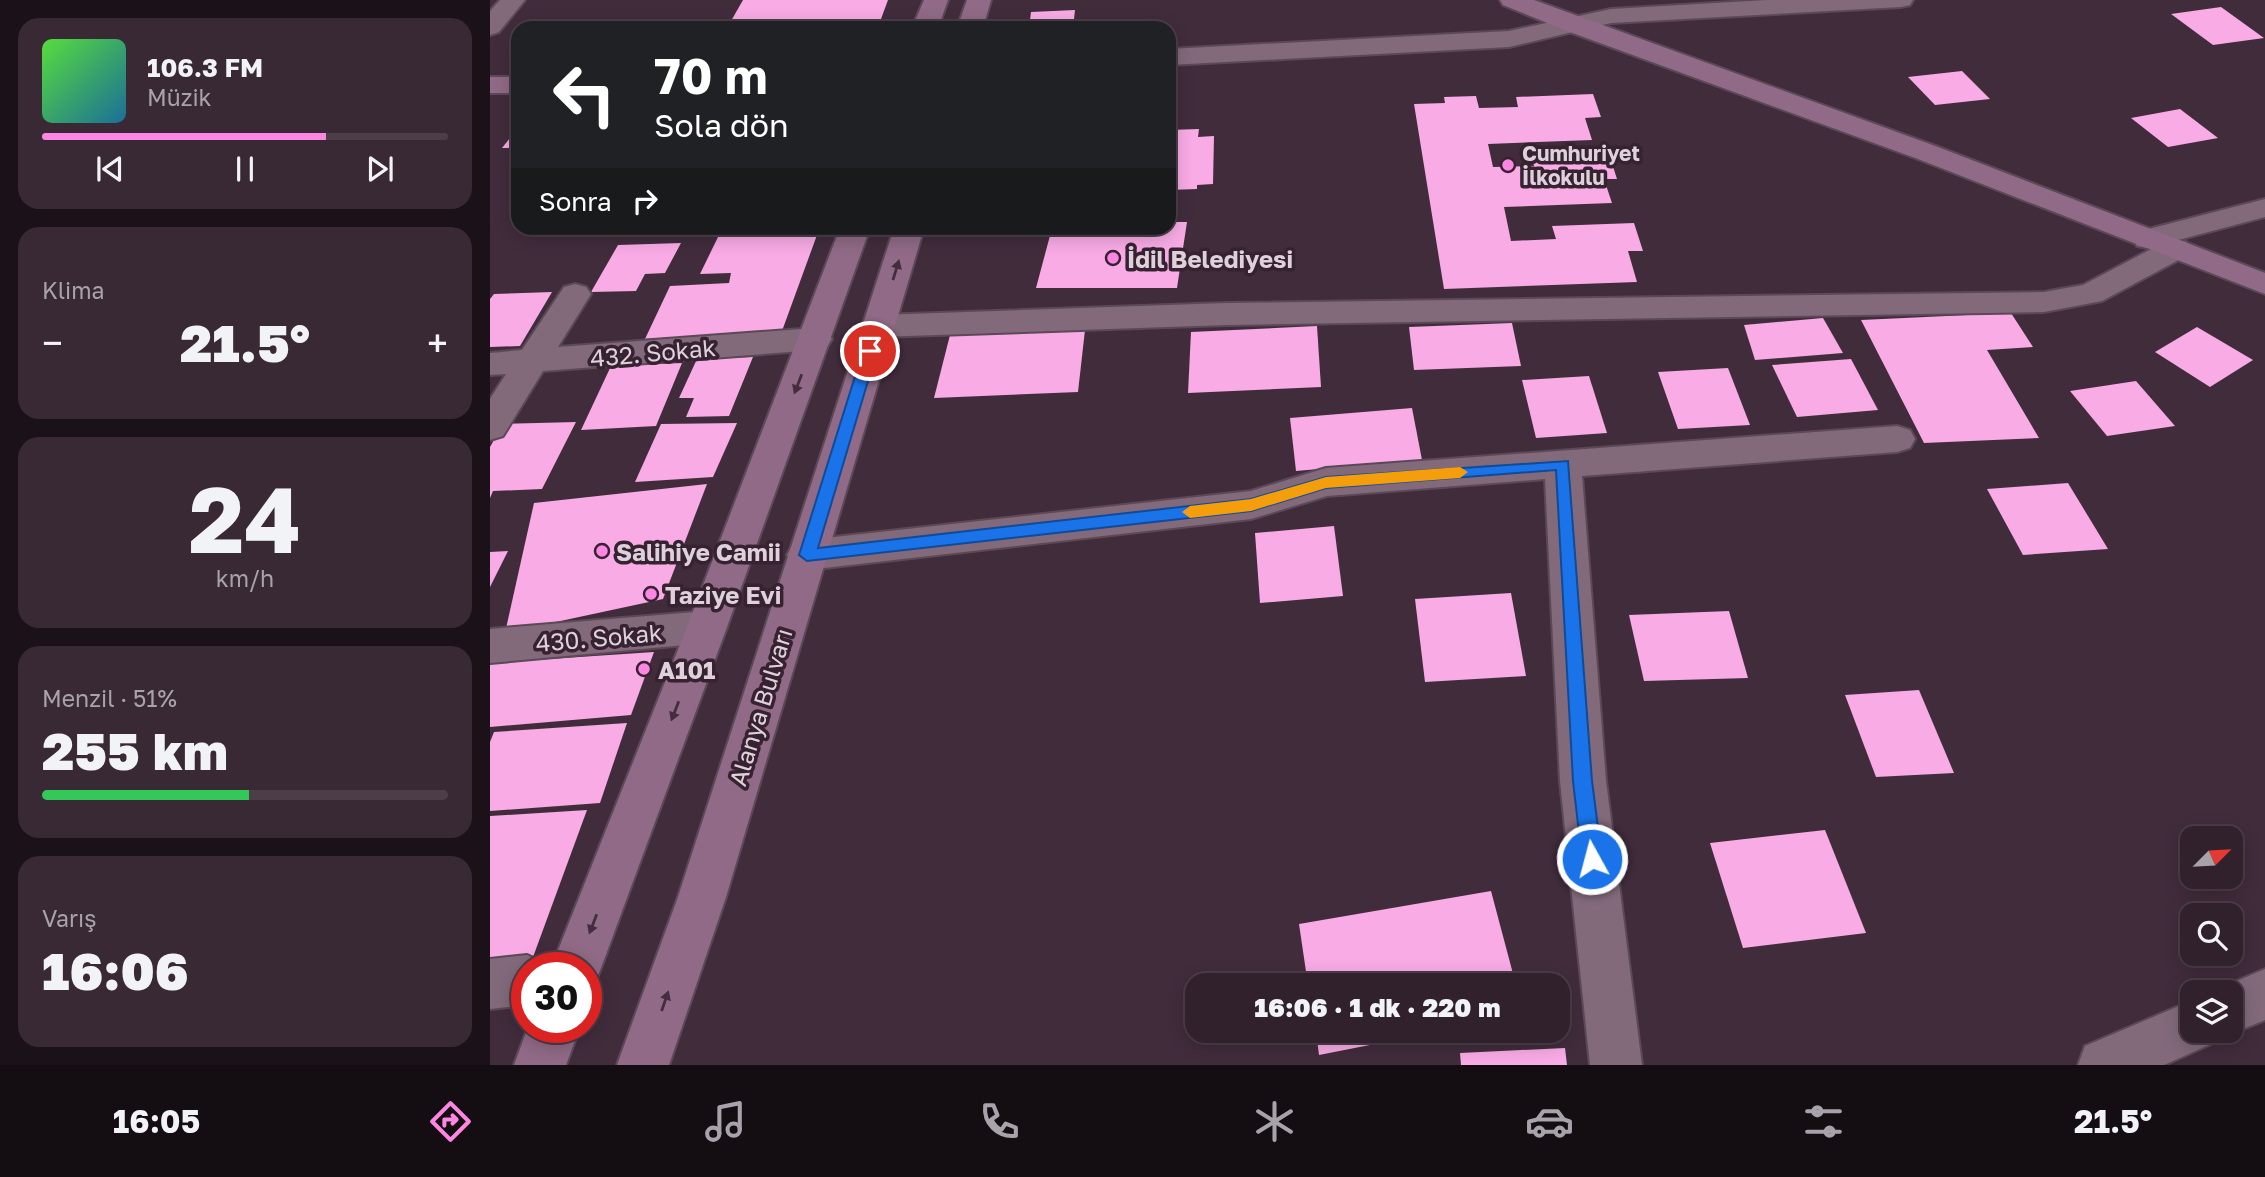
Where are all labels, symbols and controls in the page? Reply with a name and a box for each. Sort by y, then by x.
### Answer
text: 70 m [654,46,768,105]
icon: left [539,49,630,140]
text: 106.3 FM [147,52,263,83]
text: Müzik [147,83,212,111]
text: Sola dön [654,106,789,144]
place label: Cumhuriyet İlkokulu [1522,140,1640,190]
icon: previous [91,150,129,188]
icon: pause [226,150,264,188]
icon: next [361,150,399,188]
marker: Cumhuriyet İlkokulu [1500,157,1516,173]
icon: right [626,182,664,220]
text: Sonra [539,186,612,217]
place label: İdil Belediyesi [1127,244,1293,273]
marker: İdil Belediyesi [1105,250,1121,266]
one-way arrow [891,259,901,280]
text: Klima [42,276,105,304]
text: 21.5° [180,311,310,373]
text: − [42,320,63,365]
text: + [427,320,448,365]
pin [840,321,900,381]
street label: 432. Sokak [589,332,717,372]
icon: arrive [851,332,889,370]
one-way arrow [793,373,804,394]
text: 24 [189,464,301,573]
place label: Salihiye Camii [616,537,781,566]
marker: Salihiye Camii [594,543,610,559]
text: km/h [216,564,274,592]
place label: Taziye Evi [665,580,781,609]
marker: Taziye Evi [643,586,659,602]
street label: 430. Sokak [534,617,664,657]
street label: Alanya Bulvarı [722,625,798,789]
place label: A101 [658,655,715,684]
marker: A101 [636,661,652,677]
text: Menzil · 51% [42,684,177,712]
one-way arrow [669,701,680,722]
text: 255 km [42,719,228,781]
position arrow [1555,822,1629,896]
north arrow [2180,826,2244,889]
map controls [2180,826,2243,1043]
button: search [2180,903,2243,966]
text: Varış [42,904,96,932]
one-way arrow [587,913,598,934]
text: 16:06 [42,939,189,1001]
speed limit sign: 30 [511,952,602,1043]
button: layers [2180,980,2243,1043]
one-way arrow [660,990,671,1011]
text: 16:06 · 1 dk · 220 m [1254,992,1501,1023]
icon: directions [426,1097,475,1146]
icon: music [701,1097,750,1146]
icon: phone [975,1097,1024,1146]
icon: climate [1250,1097,1299,1146]
icon: car [1525,1097,1574,1146]
icon: filters [1799,1097,1848,1146]
text: 16:05 [113,1102,200,1140]
text: 21.5° [2074,1102,2152,1140]

